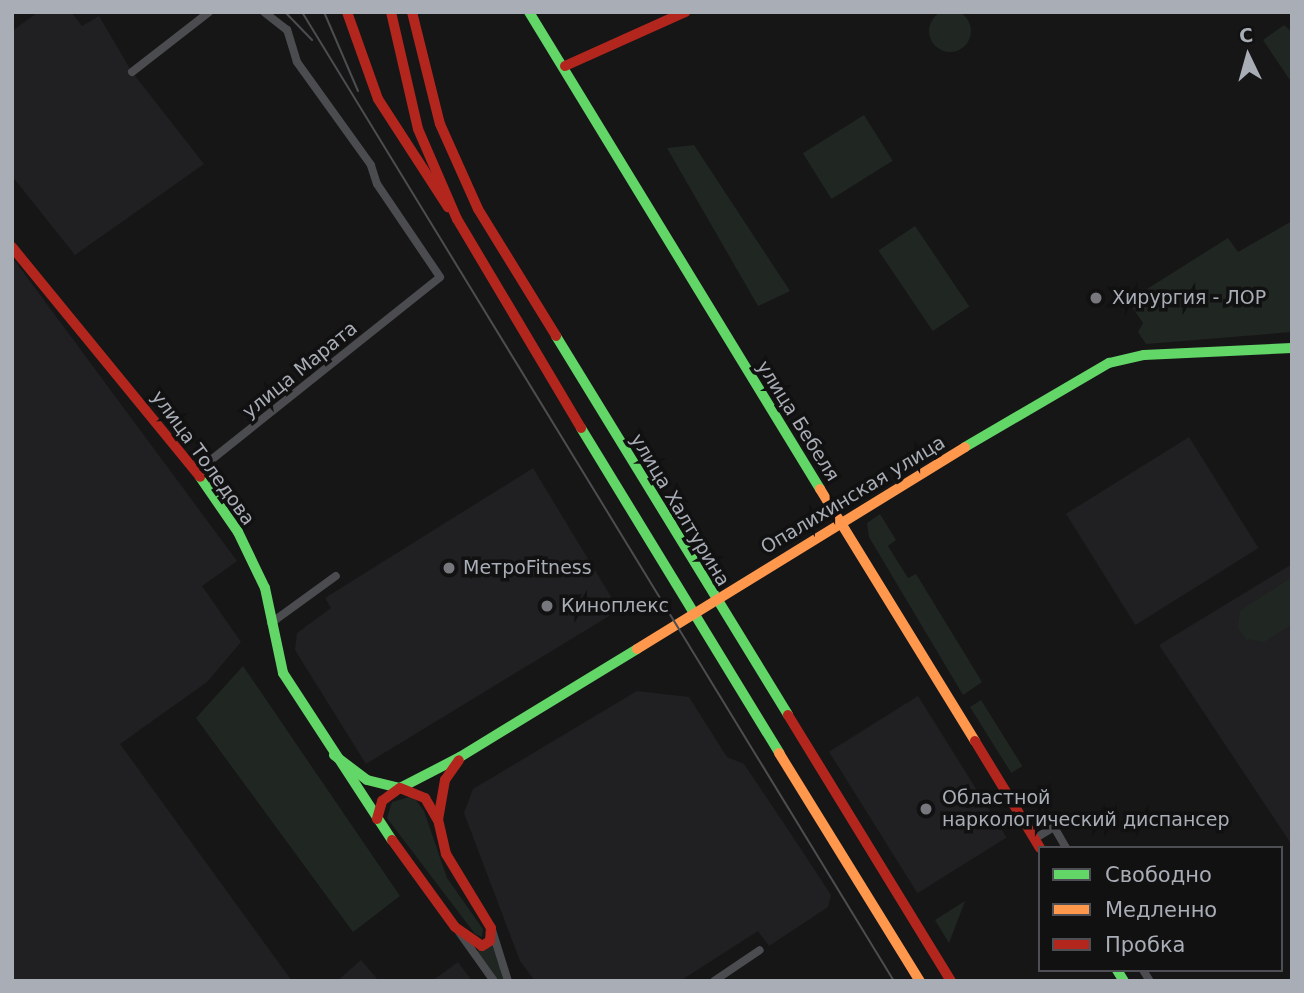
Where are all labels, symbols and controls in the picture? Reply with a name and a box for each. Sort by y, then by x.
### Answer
north arrow [1213,21,1283,91]
text: С [1238,24,1254,47]
place label: Хирургия - ЛОР [1112,287,1266,309]
marker: Хирургия - ЛОР [1086,288,1106,308]
street label: улица Марата [238,317,362,423]
street label: улица Бебеля [752,356,844,486]
street label: улица Толедова [146,386,260,530]
street label: улица Халтурина [625,430,735,590]
street label: Опалихинская улица [757,431,949,559]
place label: МетроFitness [463,557,592,579]
marker: МетроFitness [441,560,457,576]
place label: Киноплекс [561,595,669,617]
marker: Киноплекс [539,598,555,614]
place label: Областной наркологический диспансер [942,787,1230,831]
marker: Областной наркологический диспансер [916,799,936,819]
legend [1038,846,1283,972]
text: Свободно [1105,863,1212,887]
text: Медленно [1105,898,1217,922]
text: Пробка [1105,933,1185,957]

